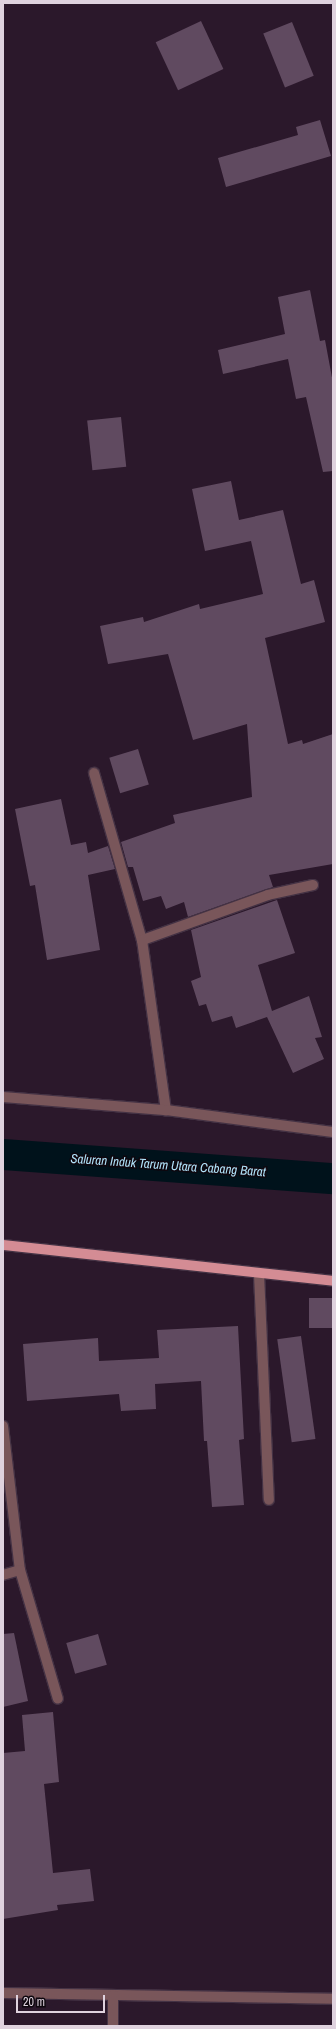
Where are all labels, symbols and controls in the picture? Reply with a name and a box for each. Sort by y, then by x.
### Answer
water label: Saluran Induk Tarum Utara Cabang Barat [70,1151,266,1181]
scale bar [18,1987,107,2013]
text: 20 m [23,1994,45,2010]

